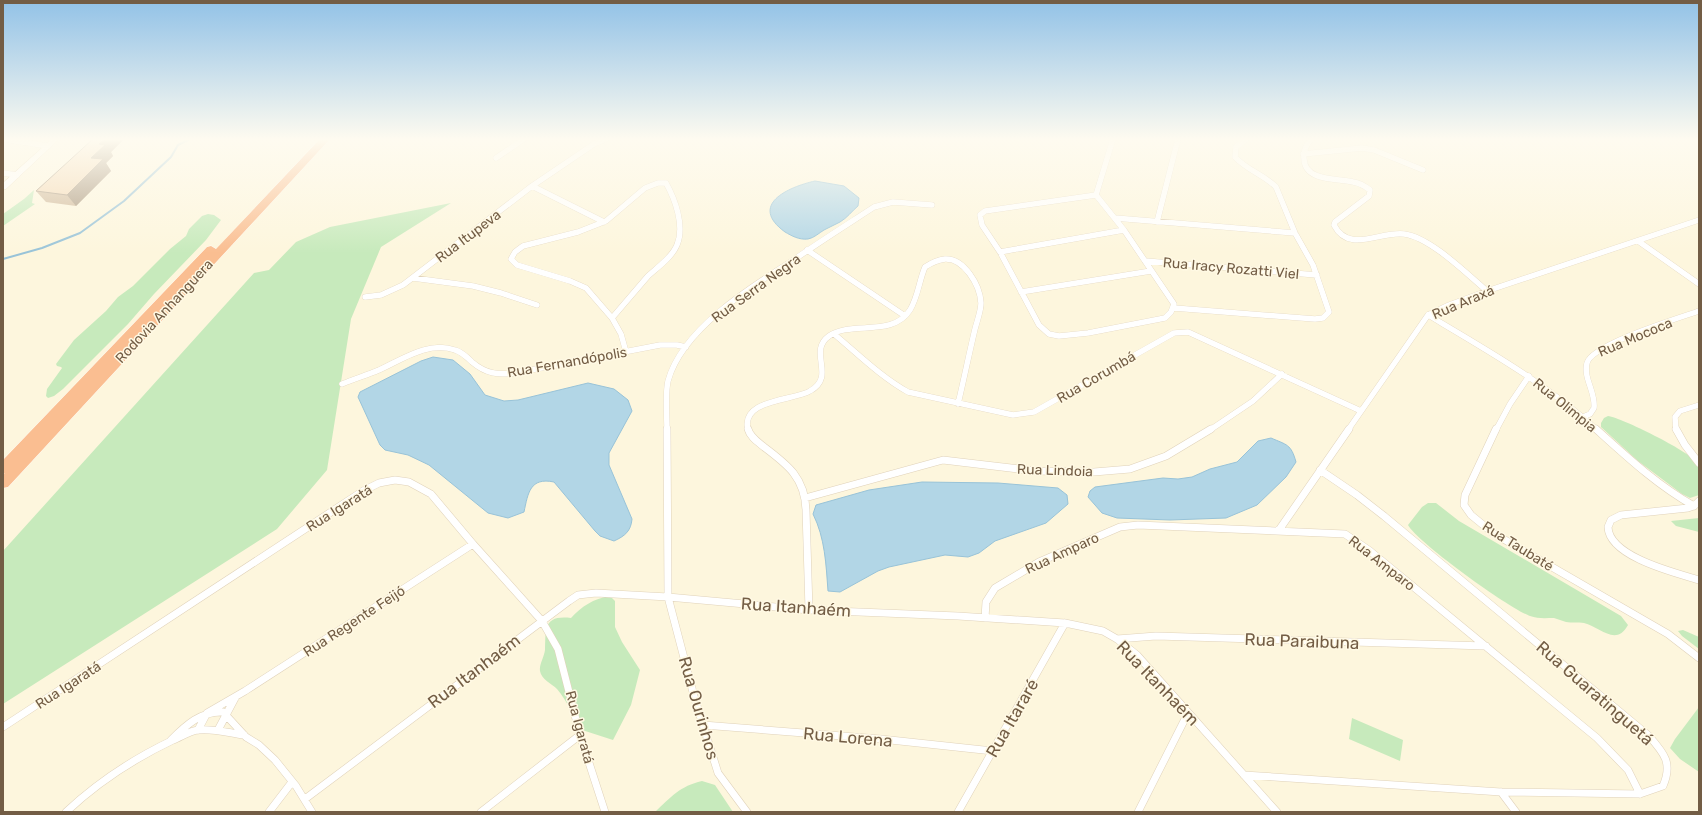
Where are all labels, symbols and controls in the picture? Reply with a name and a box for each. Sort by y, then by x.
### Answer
street label: Rua Itupeva [432,206,504,267]
street label: Rua Serra Negra [708,250,804,326]
street label: Rua Iracy Rozatti Viel [1162,254,1300,283]
street label: Rodovia Anhanguera [112,256,217,367]
street label: Rua Araxá [1430,282,1497,323]
street label: Rua Mococa [1595,314,1675,361]
street label: Rua Fernandópolis [506,344,628,381]
street label: Rua Corumbá [1054,348,1139,407]
street label: Rua Olimpia [1529,375,1600,436]
street label: Rua Lindoia [1017,461,1093,480]
street label: Rua Igaratá [303,481,375,535]
street label: Rua Taubaté [1479,518,1557,575]
street label: Rua Amparo [1023,529,1102,578]
street label: Rua Amparo [1345,532,1418,595]
street label: Rua Regente Feijó [300,582,408,661]
street label: Rua Itanhaém [740,593,852,621]
street label: Rua Paraibuna [1244,629,1360,653]
street label: Rua Itanhaém [424,630,524,712]
street label: Rua Itanhaém [1113,636,1203,730]
street label: Rua Guaratinguetá [1532,637,1658,749]
street label: Rua Ourinhos [675,654,723,762]
street label: Rua Igaratá [32,658,104,713]
street label: Rua Itararé [982,675,1042,761]
street label: Rua Igaratá [562,689,597,765]
street label: Rua Lorena [803,723,893,751]

